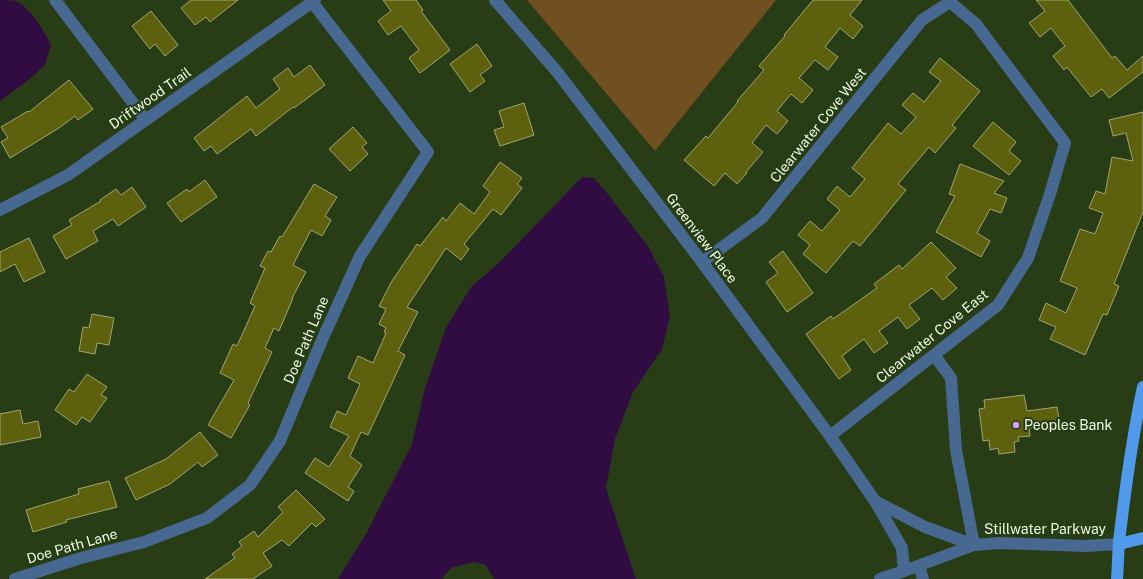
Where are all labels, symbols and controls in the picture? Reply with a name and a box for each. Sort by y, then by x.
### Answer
street label: Driftwood Trail [106,64,194,132]
street label: Clearwater Cove West [767,64,869,186]
street label: Greenview Place [663,190,741,286]
street label: Clearwater Cove East [873,286,991,386]
street label: Doe Path Lane [280,294,332,386]
place label: Peoples Bank [1024,417,1112,433]
marker: Peoples Bank [1011,420,1021,430]
street label: Stillwater Parkway [984,521,1107,537]
street label: Doe Path Lane [25,525,119,567]

